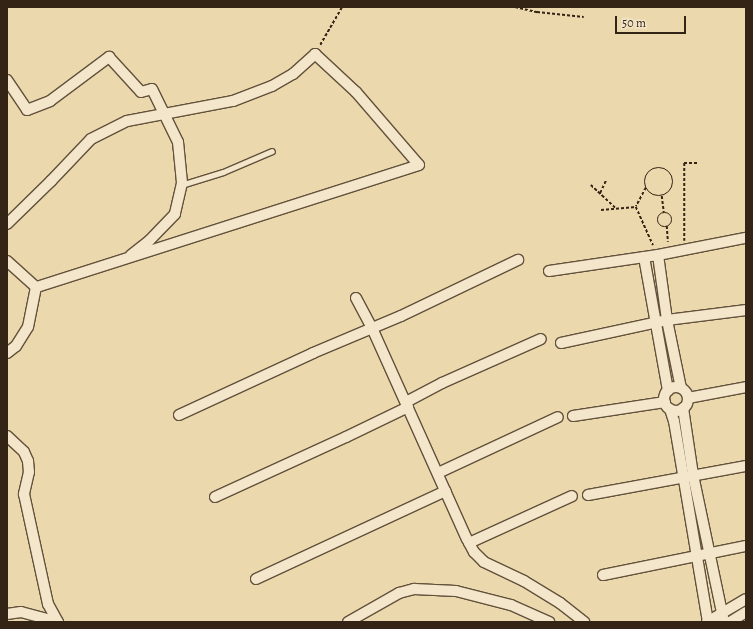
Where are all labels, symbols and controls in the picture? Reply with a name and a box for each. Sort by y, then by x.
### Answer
scale bar [617,8,688,34]
text: 50 m [622,15,646,31]

